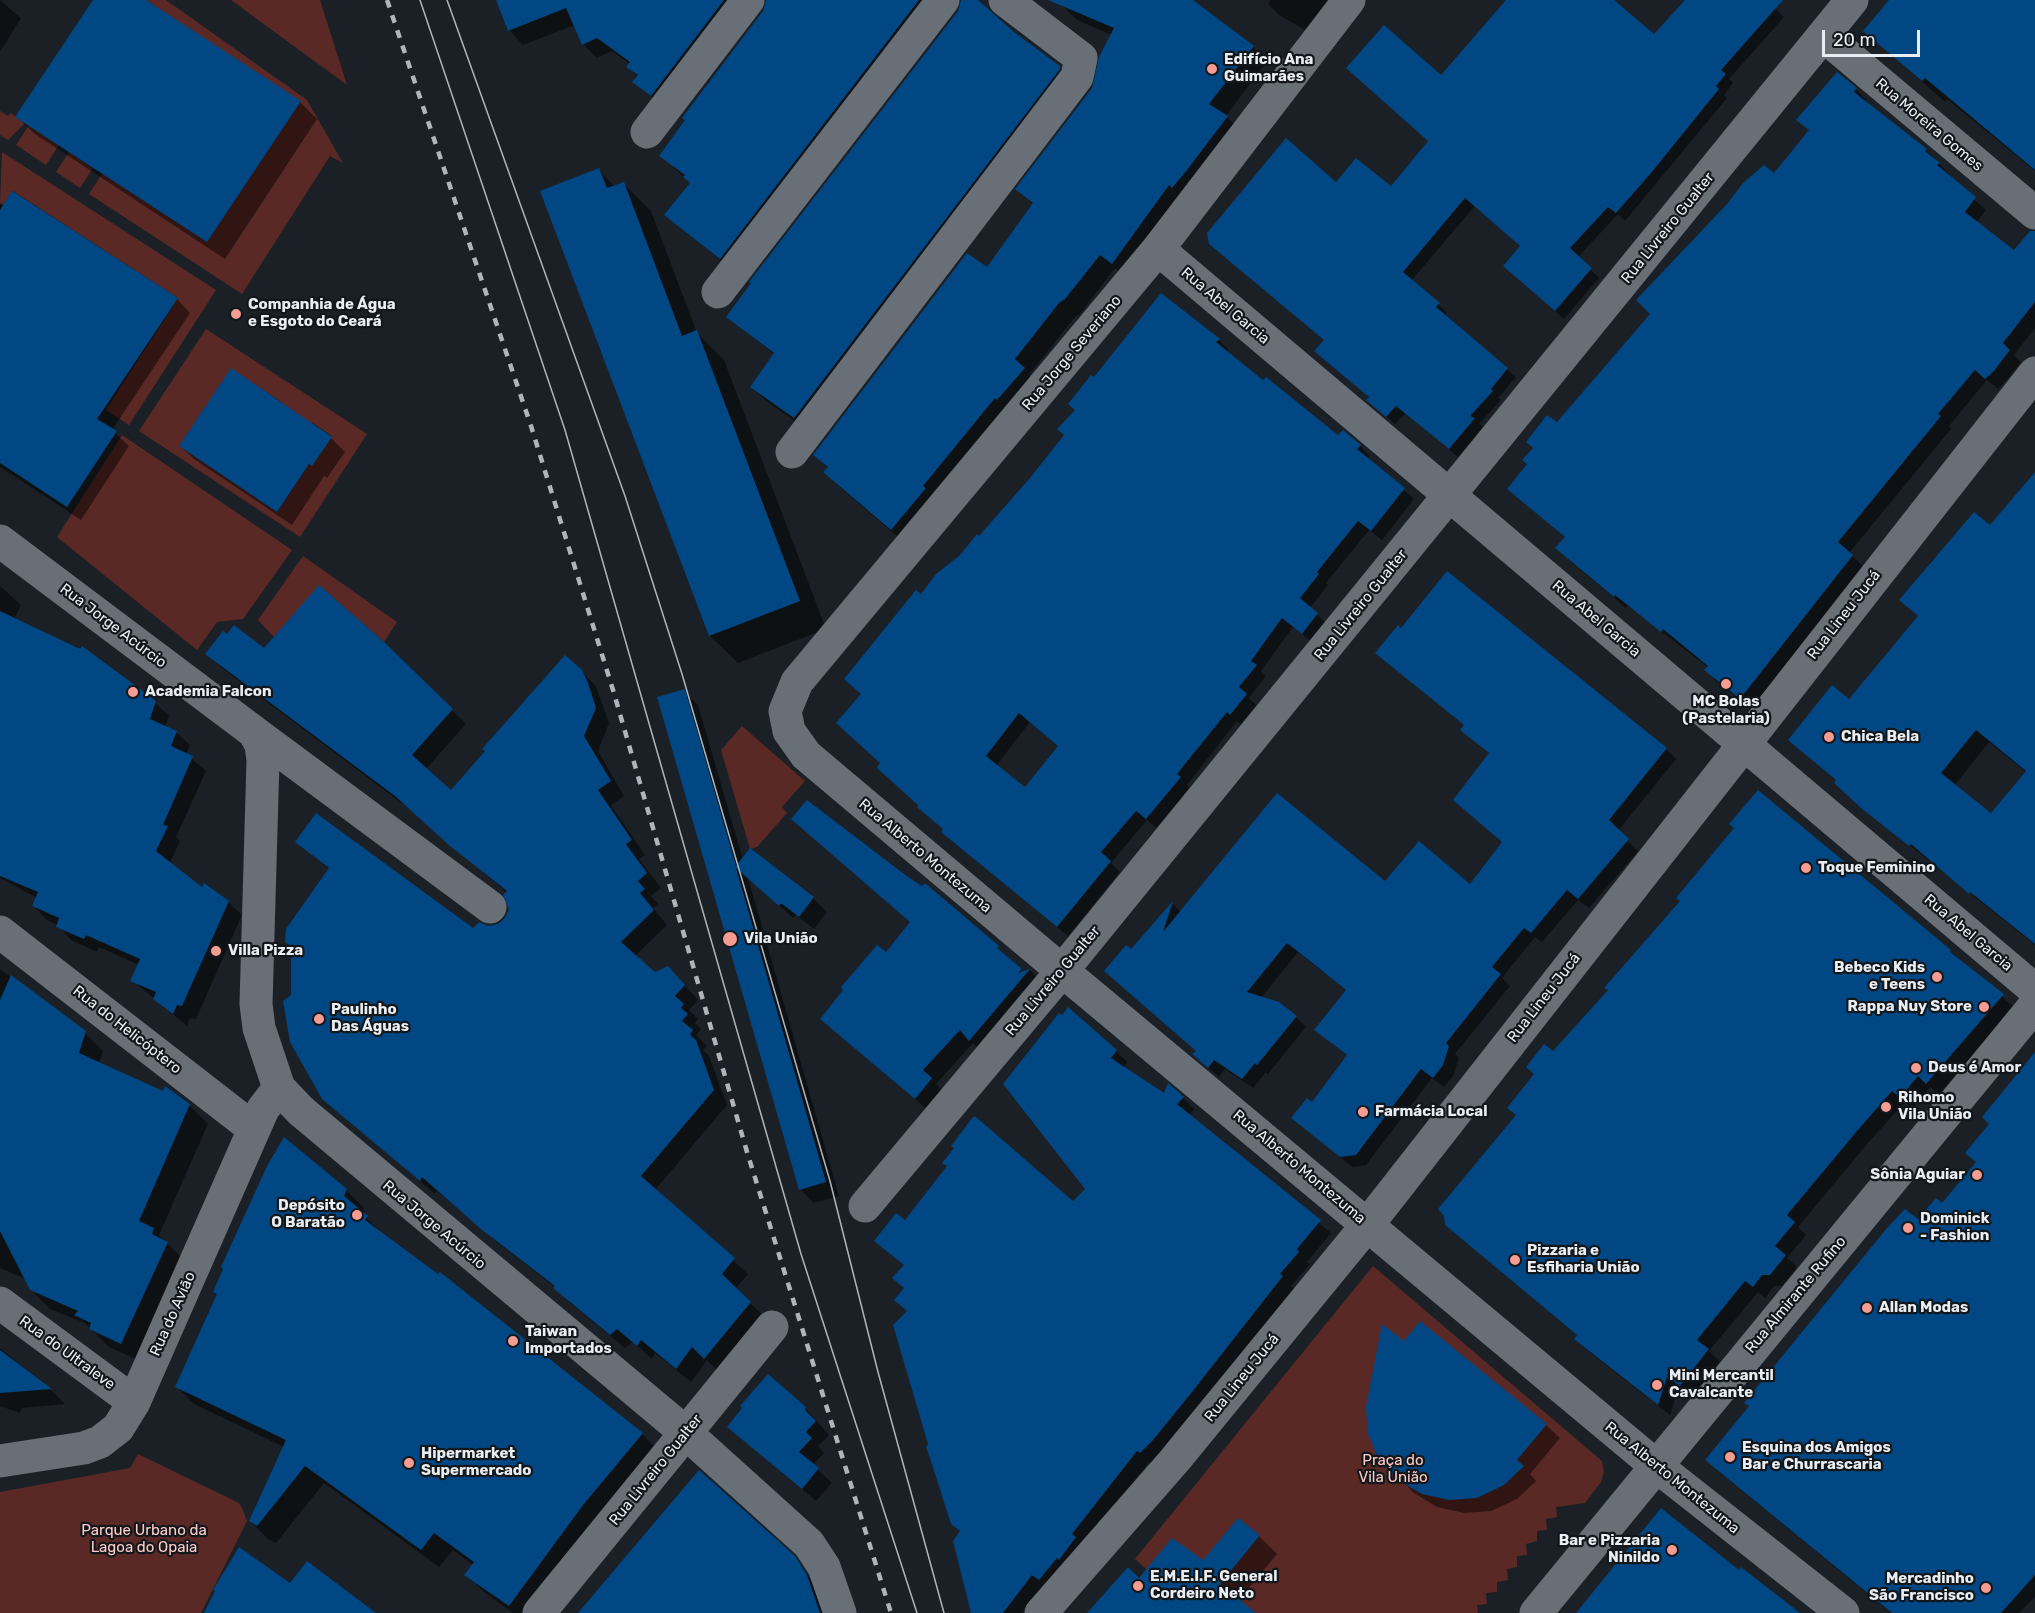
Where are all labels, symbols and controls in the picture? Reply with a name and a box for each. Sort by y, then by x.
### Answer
scale bar [1825,18,1922,56]
text: 20 m [1833,29,1875,51]
place label: Edifício Ana Guimarães [1224,51,1313,86]
marker: Edifício Ana Guimarães [1205,62,1219,76]
street label: Rua Moreira Gomes [1872,75,1986,175]
street label: Rua Livreiro Gualter [1618,169,1718,287]
street label: Rua Abel Garcia [1177,264,1273,348]
street label: Rua Jorge Severiano [1019,292,1125,414]
place label: Companhia de Água e Esgoto do Ceará [248,296,396,331]
marker: Companhia de Água e Esgoto do Ceará [229,307,243,321]
street label: Rua Livreiro Gualter [1311,546,1411,664]
street label: Rua Lineu Jucá [1804,567,1884,663]
street label: Rua Abel Garcia [1548,577,1644,661]
street label: Rua Jorge Acúrcio [56,580,170,672]
marker: MC Bolas (Pastelaria) [1719,677,1733,691]
place label: Academia Falcon [145,683,272,701]
marker: Academia Falcon [126,685,140,699]
place label: MC Bolas (Pastelaria) [1682,693,1770,728]
place label: Chica Bela [1841,728,1919,746]
marker: Chica Bela [1822,730,1836,744]
street label: Rua Alberto Montezuma [855,795,995,917]
place label: Toque Feminino [1818,859,1935,877]
marker: Toque Feminino [1799,861,1813,875]
street label: Rua Abel Garcia [1920,891,2016,975]
street label: Rua Livreiro Gualter [1002,922,1104,1040]
marker: Vila União [721,930,739,948]
place label: Vila União [744,930,818,948]
place label: Villa Pizza [228,942,303,960]
marker: Villa Pizza [209,944,223,958]
street label: Rua Lineu Jucá [1504,950,1584,1046]
place label: Bebeco Kids e Teens [1834,959,1925,994]
marker: Bebeco Kids e Teens [1930,970,1944,984]
street label: Rua do Helicóptero [69,982,185,1078]
place label: Rappa Nuy Store [1847,998,1972,1016]
marker: Rappa Nuy Store [1977,1000,1991,1014]
place label: Paulinho Das Águas [331,1001,409,1036]
marker: Paulinho Das Águas [312,1012,326,1026]
place label: Deus é Amor [1928,1059,2021,1077]
marker: Deus é Amor [1909,1061,1923,1075]
place label: Rihomo Vila União [1898,1089,1972,1124]
marker: Rihomo Vila União [1879,1100,1893,1114]
place label: Farmácia Local [1375,1103,1487,1121]
marker: Farmácia Local [1356,1105,1370,1119]
street label: Rua Alberto Montezuma [1229,1106,1369,1228]
place label: Sônia Aguiar [1870,1166,1965,1184]
marker: Sônia Aguiar [1970,1168,1984,1182]
street label: Rua Jorge Acúrcio [379,1177,489,1273]
place label: Depósito O Baratão [271,1197,345,1232]
marker: Depósito O Baratão [350,1208,364,1222]
place label: Dominick - Fashion [1920,1210,1989,1245]
marker: Dominick - Fashion [1901,1221,1915,1235]
street label: Rua Almirante Rufino [1742,1233,1850,1357]
place label: Pizzaria e Esfiharia União [1527,1242,1640,1277]
marker: Pizzaria e Esfiharia União [1508,1253,1522,1267]
street label: Rua do Avião [146,1269,200,1359]
place label: Allan Modas [1879,1299,1968,1317]
marker: Allan Modas [1860,1301,1874,1315]
street label: Rua do Ultraleve [16,1312,118,1394]
place label: Taiwan Importados [525,1323,612,1358]
street label: Rua Lineu Jucá [1201,1330,1283,1426]
marker: Taiwan Importados [506,1334,520,1348]
place label: Mini Mercantil Cavalcante [1669,1367,1774,1402]
marker: Mini Mercantil Cavalcante [1650,1378,1664,1392]
street label: Rua Livreiro Gualter [606,1411,706,1529]
street label: Rua Alberto Montezuma [1601,1418,1743,1538]
place label: Esquina dos Amigos Bar e Churrascaria [1742,1439,1891,1474]
place label: Hipermarket Supermercado [421,1445,531,1480]
marker: Esquina dos Amigos Bar e Churrascaria [1723,1450,1737,1464]
park label: Praça do Vila União [1358,1452,1428,1487]
marker: Hipermarket Supermercado [402,1456,416,1470]
park label: Parque Urbano da Lagoa do Opaia [81,1522,207,1557]
place label: Bar e Pizzaria Ninildo [1559,1532,1660,1567]
marker: Bar e Pizzaria Ninildo [1665,1543,1679,1557]
place label: E.M.E.I.F. General Cordeiro Neto [1150,1568,1277,1603]
place label: Mercadinho São Francisco [1869,1570,1974,1605]
marker: E.M.E.I.F. General Cordeiro Neto [1131,1579,1145,1593]
marker: Mercadinho São Francisco [1979,1581,1993,1595]

